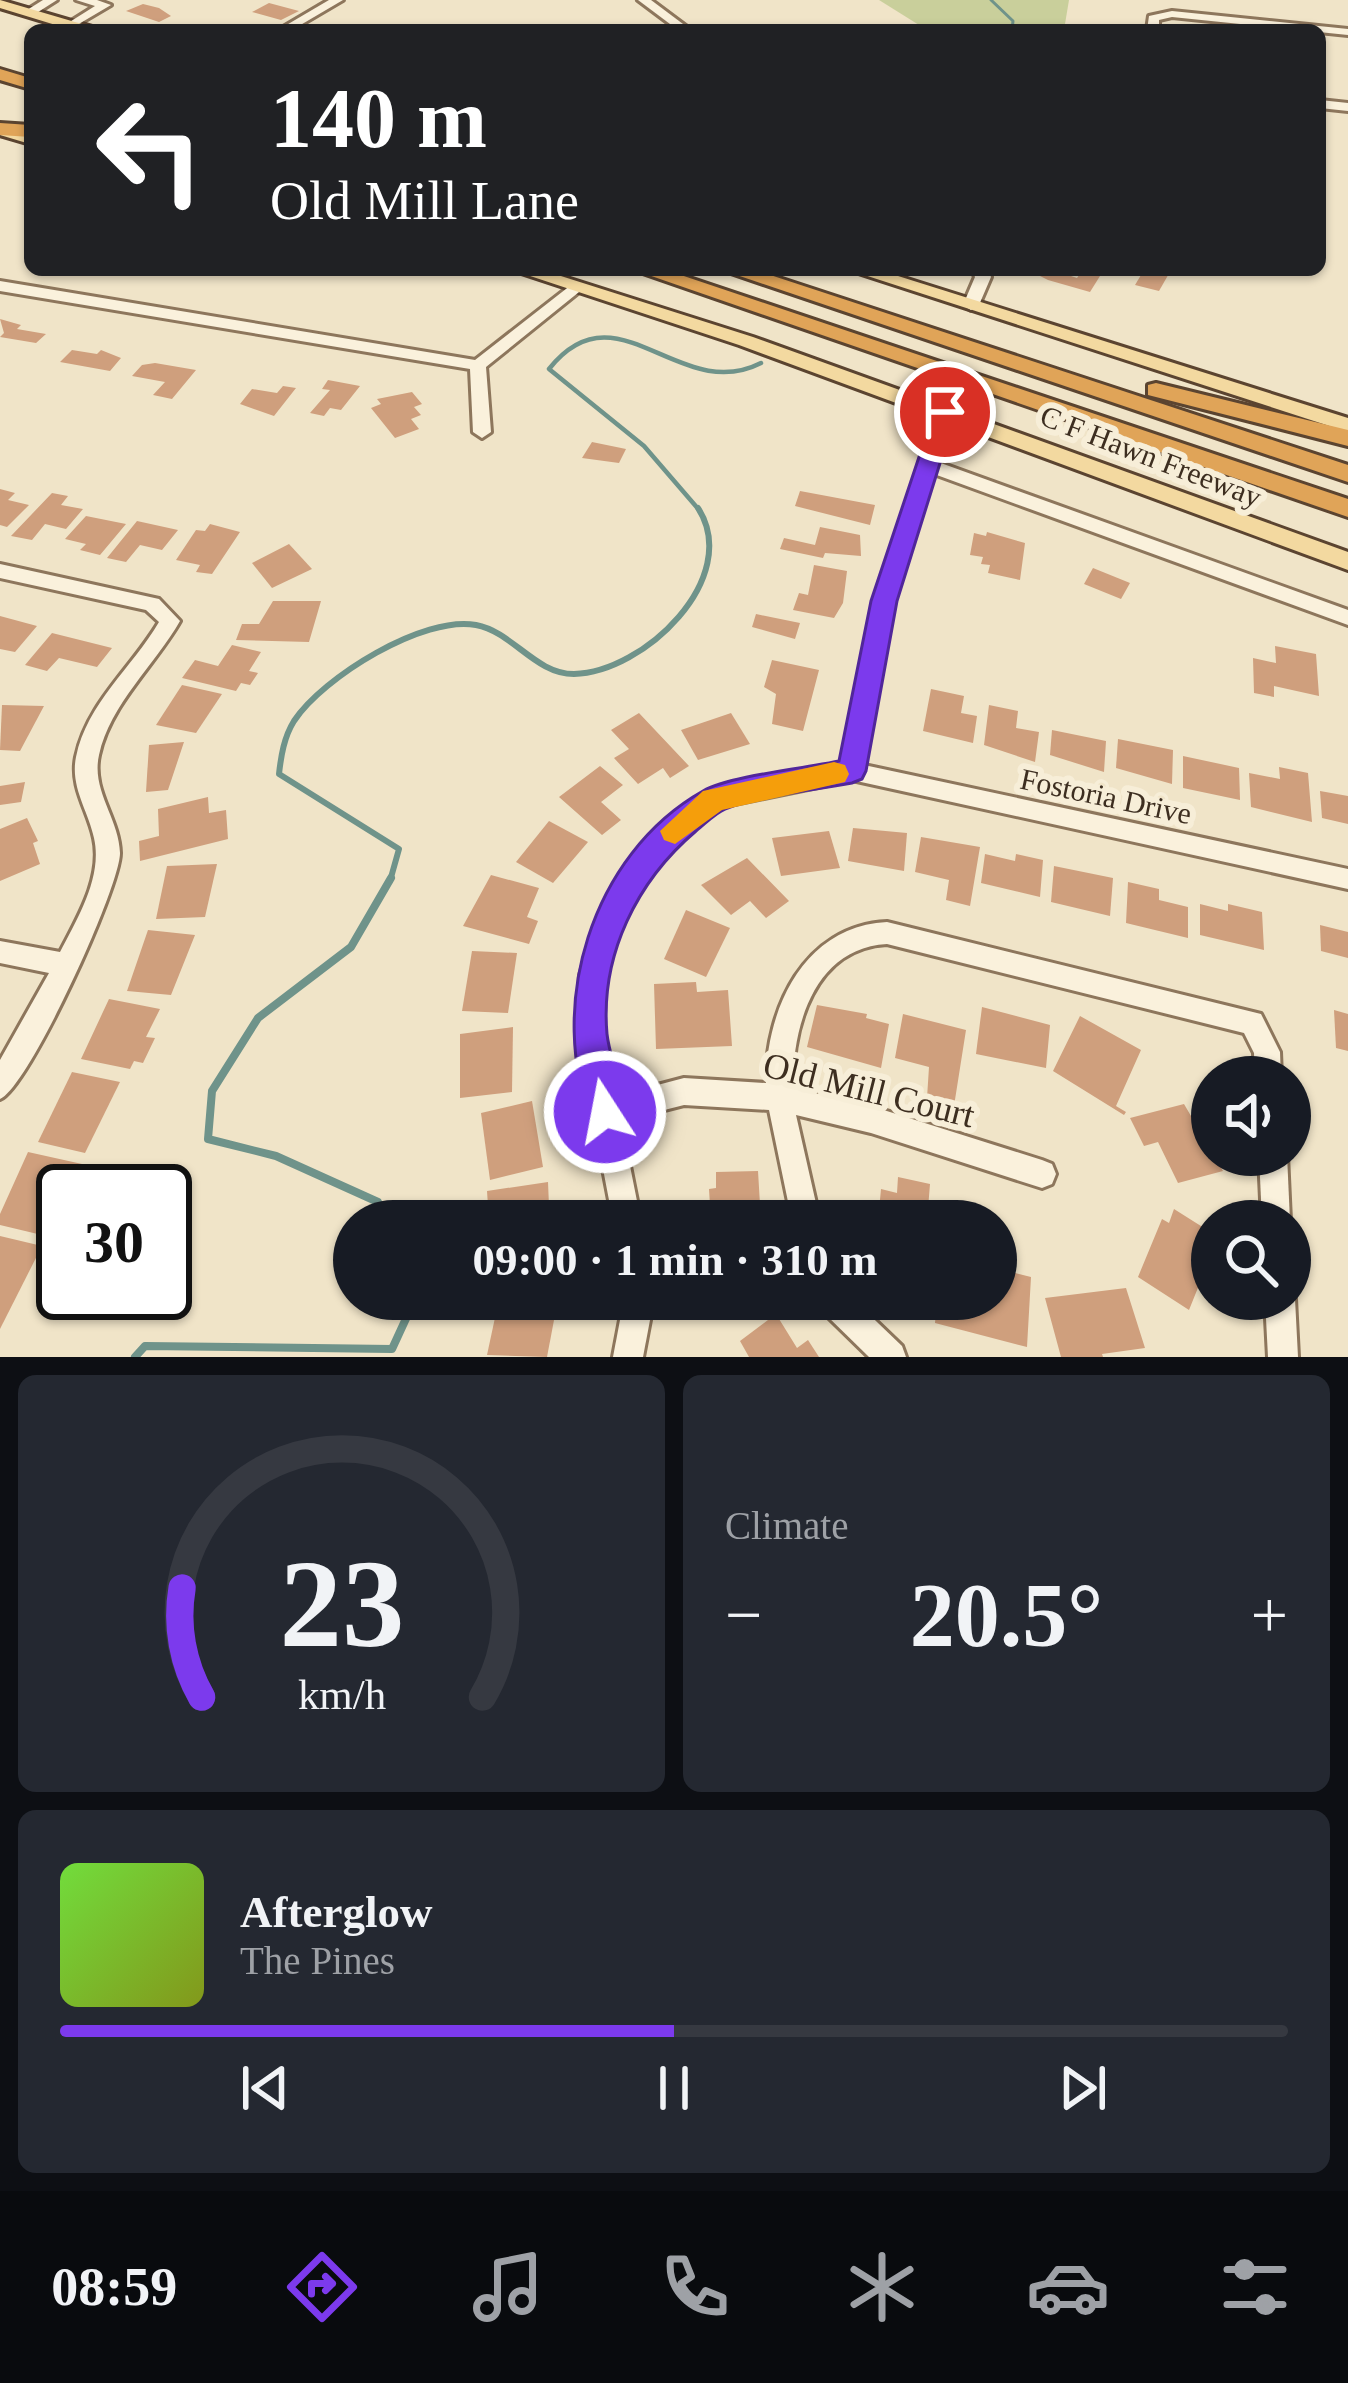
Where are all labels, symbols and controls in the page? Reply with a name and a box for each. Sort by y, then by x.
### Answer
icon: left [72,72,228,228]
text: 140 m [270,72,487,165]
text: Old Mill Lane [270,171,579,231]
pin [894,361,996,463]
icon: arrive [912,379,978,445]
street label: C F Hawn Freeway [1036,399,1266,513]
street label: Fostoria Drive [1017,762,1195,830]
street label: Old Mill Court [759,1044,979,1136]
position arrow [542,1049,668,1175]
map controls [1191,1056,1311,1320]
button: sound [1191,1056,1311,1176]
speed limit sign: 30 [36,1164,192,1320]
button: search [1191,1200,1311,1320]
text: 09:00 · 1 min · 310 m [473,1235,878,1285]
text: Climate [725,1504,848,1547]
text: 23 [279,1535,404,1673]
text: 20.5° [910,1566,1103,1665]
text: − [725,1578,762,1651]
text: + [1251,1578,1288,1651]
text: km/h [297,1670,386,1717]
text: Afterglow [240,1887,432,1937]
text: The Pines [240,1939,395,1982]
icon: previous [232,2055,298,2121]
icon: pause [641,2055,707,2121]
icon: next [1050,2055,1116,2121]
icon: directions [280,2245,364,2329]
icon: music [466,2245,550,2329]
icon: phone [653,2245,737,2329]
icon: climate [840,2245,924,2329]
icon: car [1026,2245,1110,2329]
icon: filters [1213,2245,1297,2329]
text: 08:59 [51,2257,177,2317]

